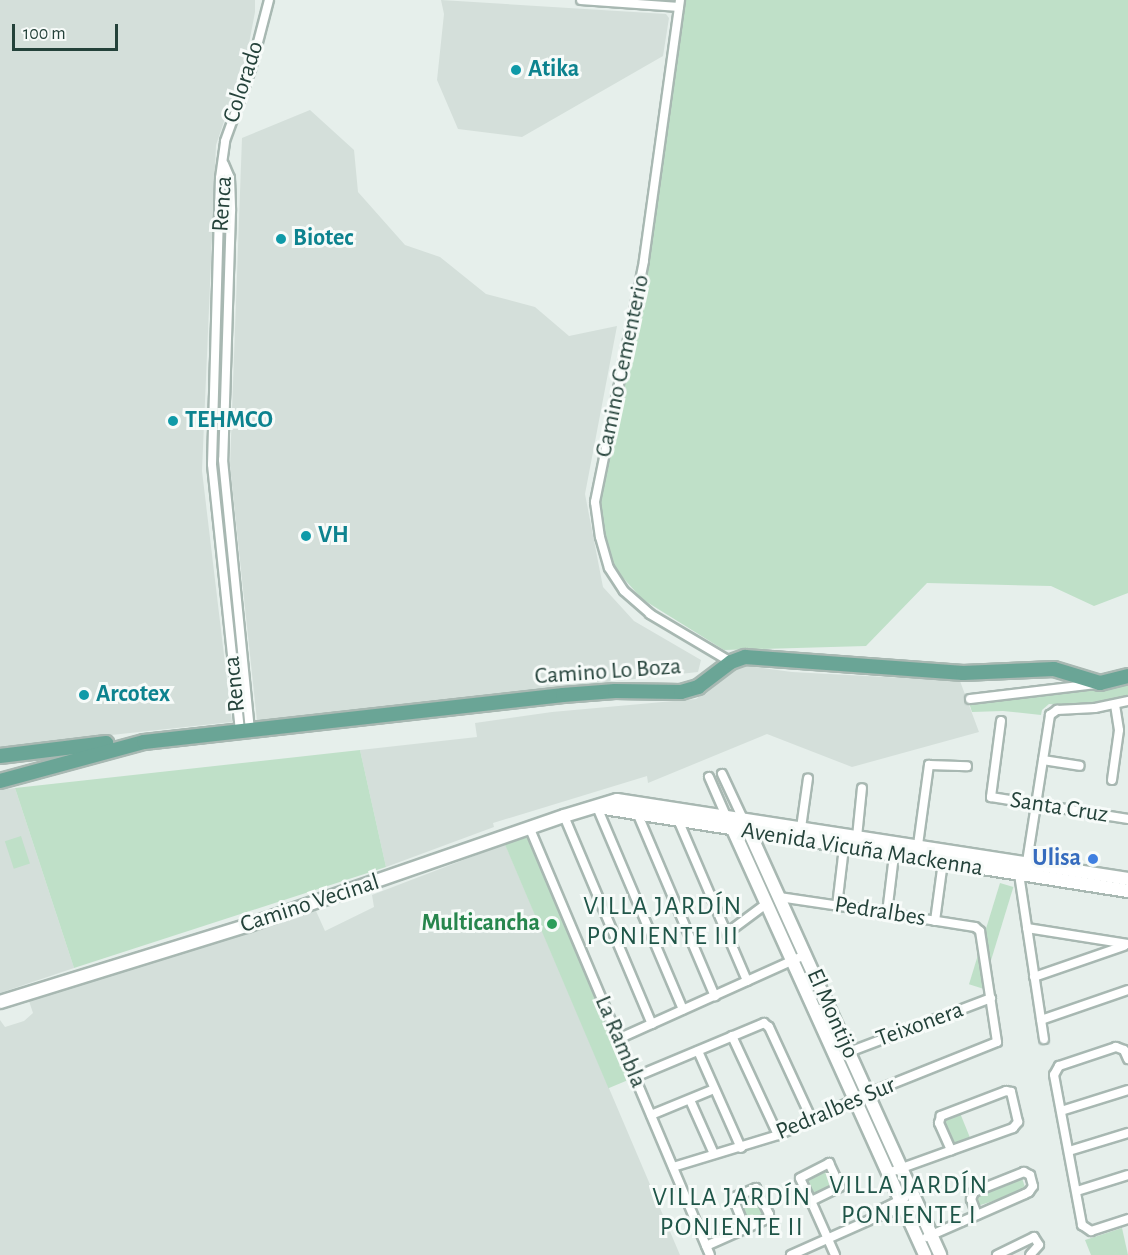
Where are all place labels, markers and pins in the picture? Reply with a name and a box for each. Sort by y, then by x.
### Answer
place label: Atika [528,56,579,84]
marker: Atika [509,63,523,77]
place label: Biotec [293,225,354,253]
marker: Biotec [274,232,288,246]
place label: TEHMCO [185,407,273,435]
marker: TEHMCO [166,414,180,428]
place label: VH [318,522,349,550]
marker: VH [299,529,313,543]
place label: Arcotex [96,681,170,709]
marker: Arcotex [77,688,91,702]
place label: Ulisa [1032,845,1081,873]
marker: Ulisa [1086,852,1100,866]
place label: Multicancha [421,910,540,938]
marker: Multicancha [545,917,559,931]

